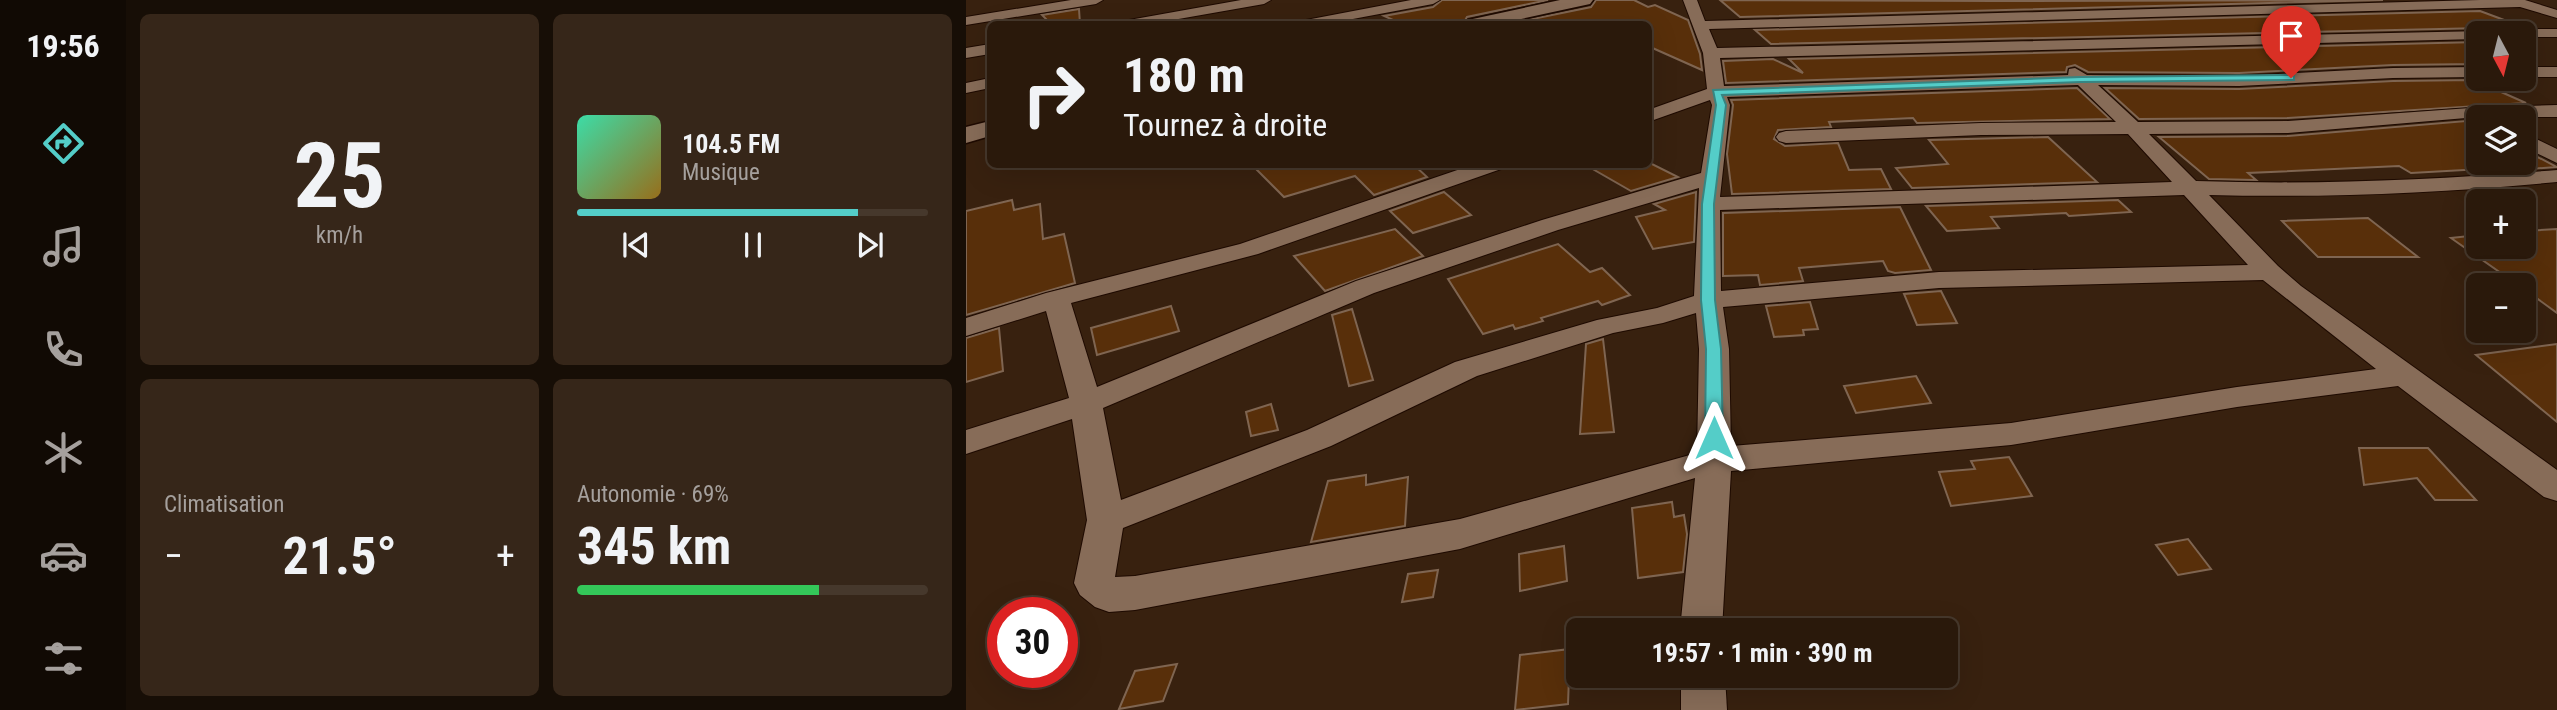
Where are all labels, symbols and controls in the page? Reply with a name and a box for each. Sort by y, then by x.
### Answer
pin [2261,6,2321,78]
icon: arrive [2272,17,2310,55]
north arrow [2466,21,2536,91]
map controls [2466,21,2536,343]
text: 19:56 [26,27,100,65]
text: 180 m [1123,47,1245,104]
icon: right [1008,49,1099,140]
button: layers [2466,105,2536,175]
text: Tournez à droite [1123,106,1327,144]
icon: directions [39,119,88,168]
text: 25 [294,123,385,229]
text: 104.5 FM [682,129,780,159]
text: Musique [682,159,760,186]
button: + [2466,189,2536,259]
icon: music [39,222,88,271]
text: km/h [316,222,363,249]
icon: previous [617,226,655,264]
icon: pause [734,226,772,264]
icon: next [851,226,889,264]
button: − [2466,273,2536,343]
icon: phone [39,325,88,374]
position arrow [1677,401,1751,475]
icon: climate [39,428,88,477]
text: Autonomie · 69% [577,481,729,508]
text: Climatisation [164,491,284,518]
text: 345 km [577,516,731,577]
text: 21.5° [282,526,397,587]
icon: car [39,531,88,580]
text: − [164,534,183,578]
text: + [496,534,515,578]
speed limit sign: 30 [987,597,1078,688]
icon: filters [39,634,88,683]
text: 19:57 · 1 min · 390 m [1652,638,1872,668]

